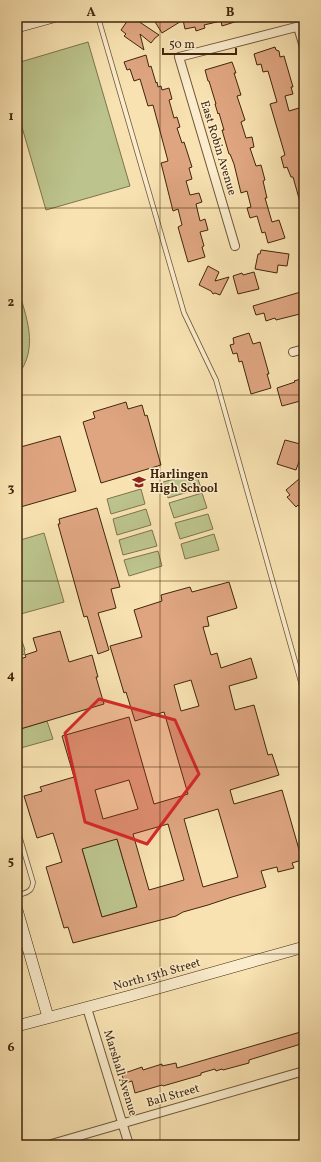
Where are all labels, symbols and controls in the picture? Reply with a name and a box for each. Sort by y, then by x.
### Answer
text: A [86,4,96,22]
text: B [226,4,235,22]
scale bar [163,30,236,56]
text: 50 m [169,37,195,53]
street label: East Robin Avenue [196,99,240,198]
text: 1 [8,108,14,126]
text: 2 [8,294,15,312]
place label: Harlingen High School [150,467,218,497]
school or university icon: Harlingen High School [131,474,147,490]
text: 3 [8,480,15,498]
text: 4 [7,667,15,685]
text: 5 [8,853,14,871]
street label: North 13th Street [111,955,203,995]
street label: Marshall Avenue [99,1028,141,1118]
text: 6 [7,1039,15,1057]
street label: Ball Street [145,1081,201,1111]

